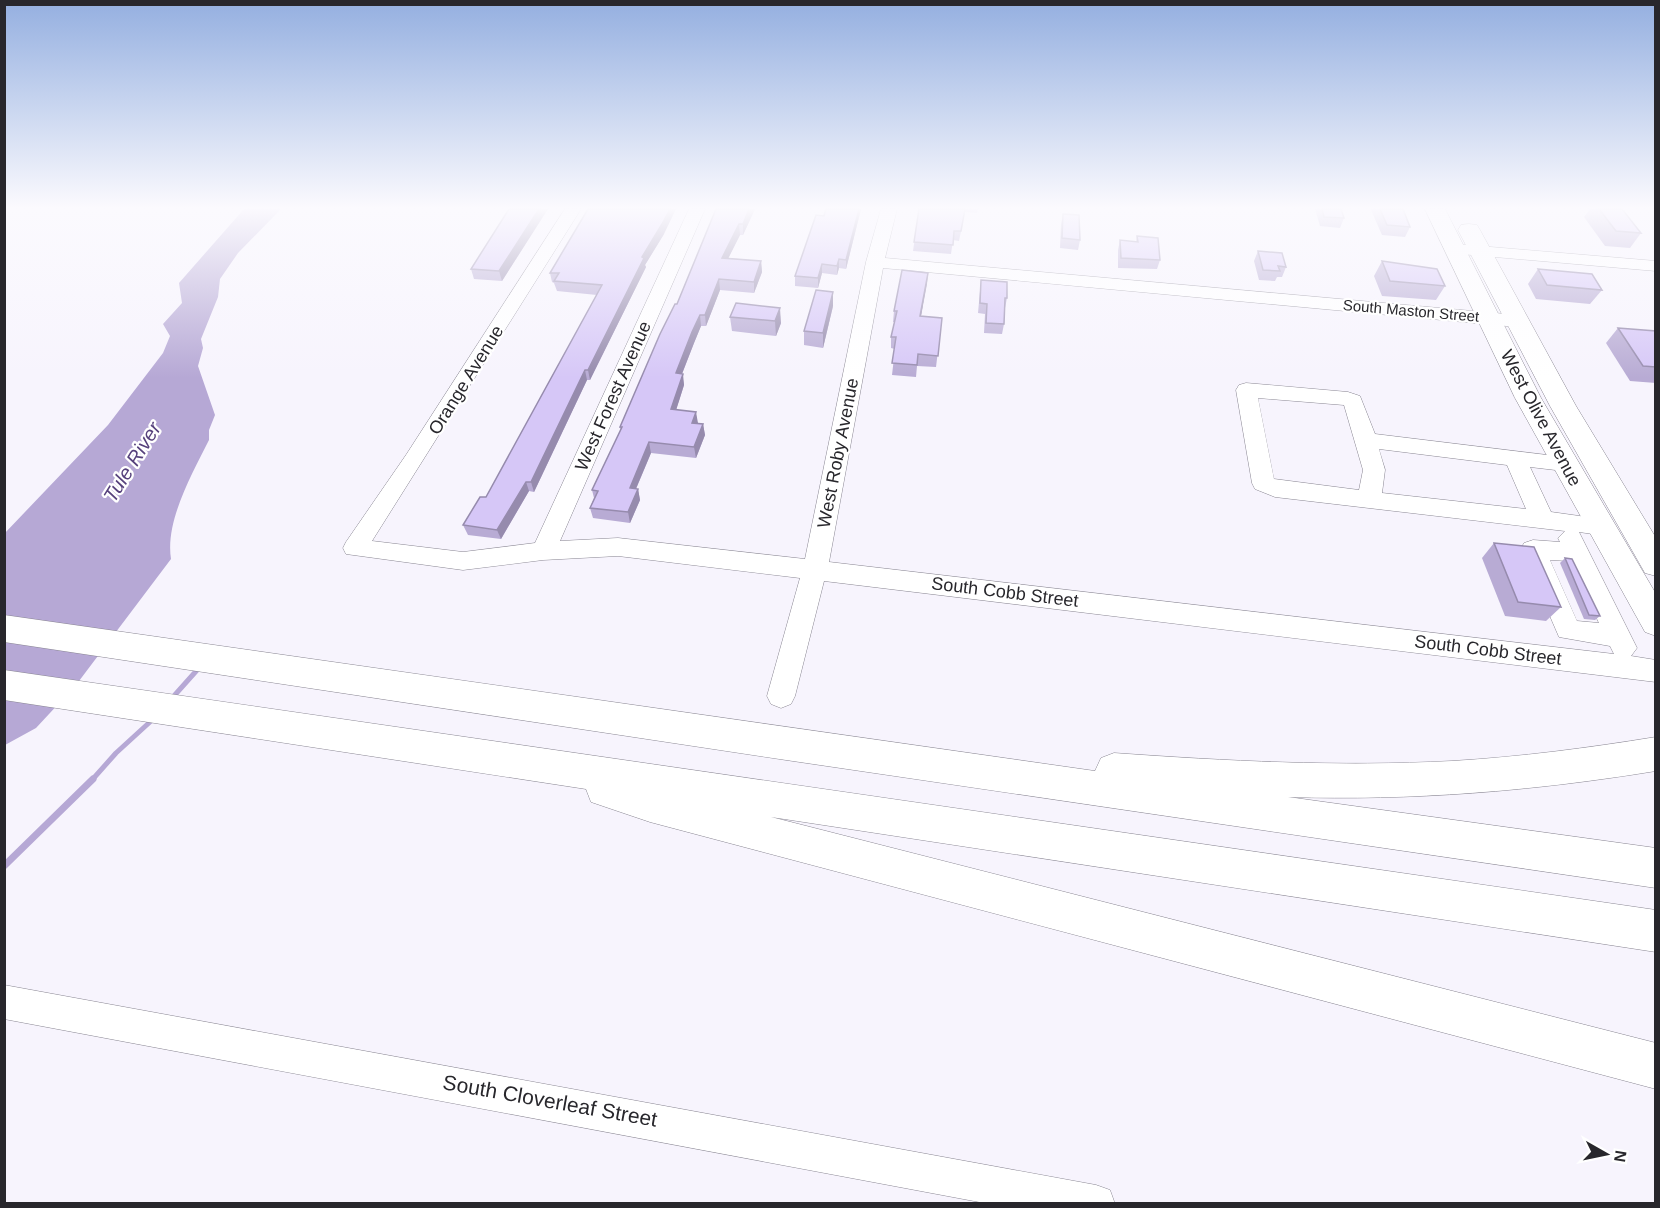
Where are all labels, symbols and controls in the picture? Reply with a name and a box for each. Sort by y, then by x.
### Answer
street label: South Maston Street [1342,296,1481,325]
street label: West Forest Avenue [571,318,655,474]
street label: Orange Avenue [424,322,508,438]
street label: West Olive Avenue [1497,346,1585,490]
street label: West Roby Avenue [814,376,862,530]
water label: Tule River [99,417,166,506]
street label: South Cobb Street [930,573,1080,611]
street label: South Cobb Street [1413,631,1563,669]
street label: South Cloverleaf Street [441,1070,659,1131]
north arrow [1576,1124,1636,1184]
text: N [1611,1149,1630,1163]

